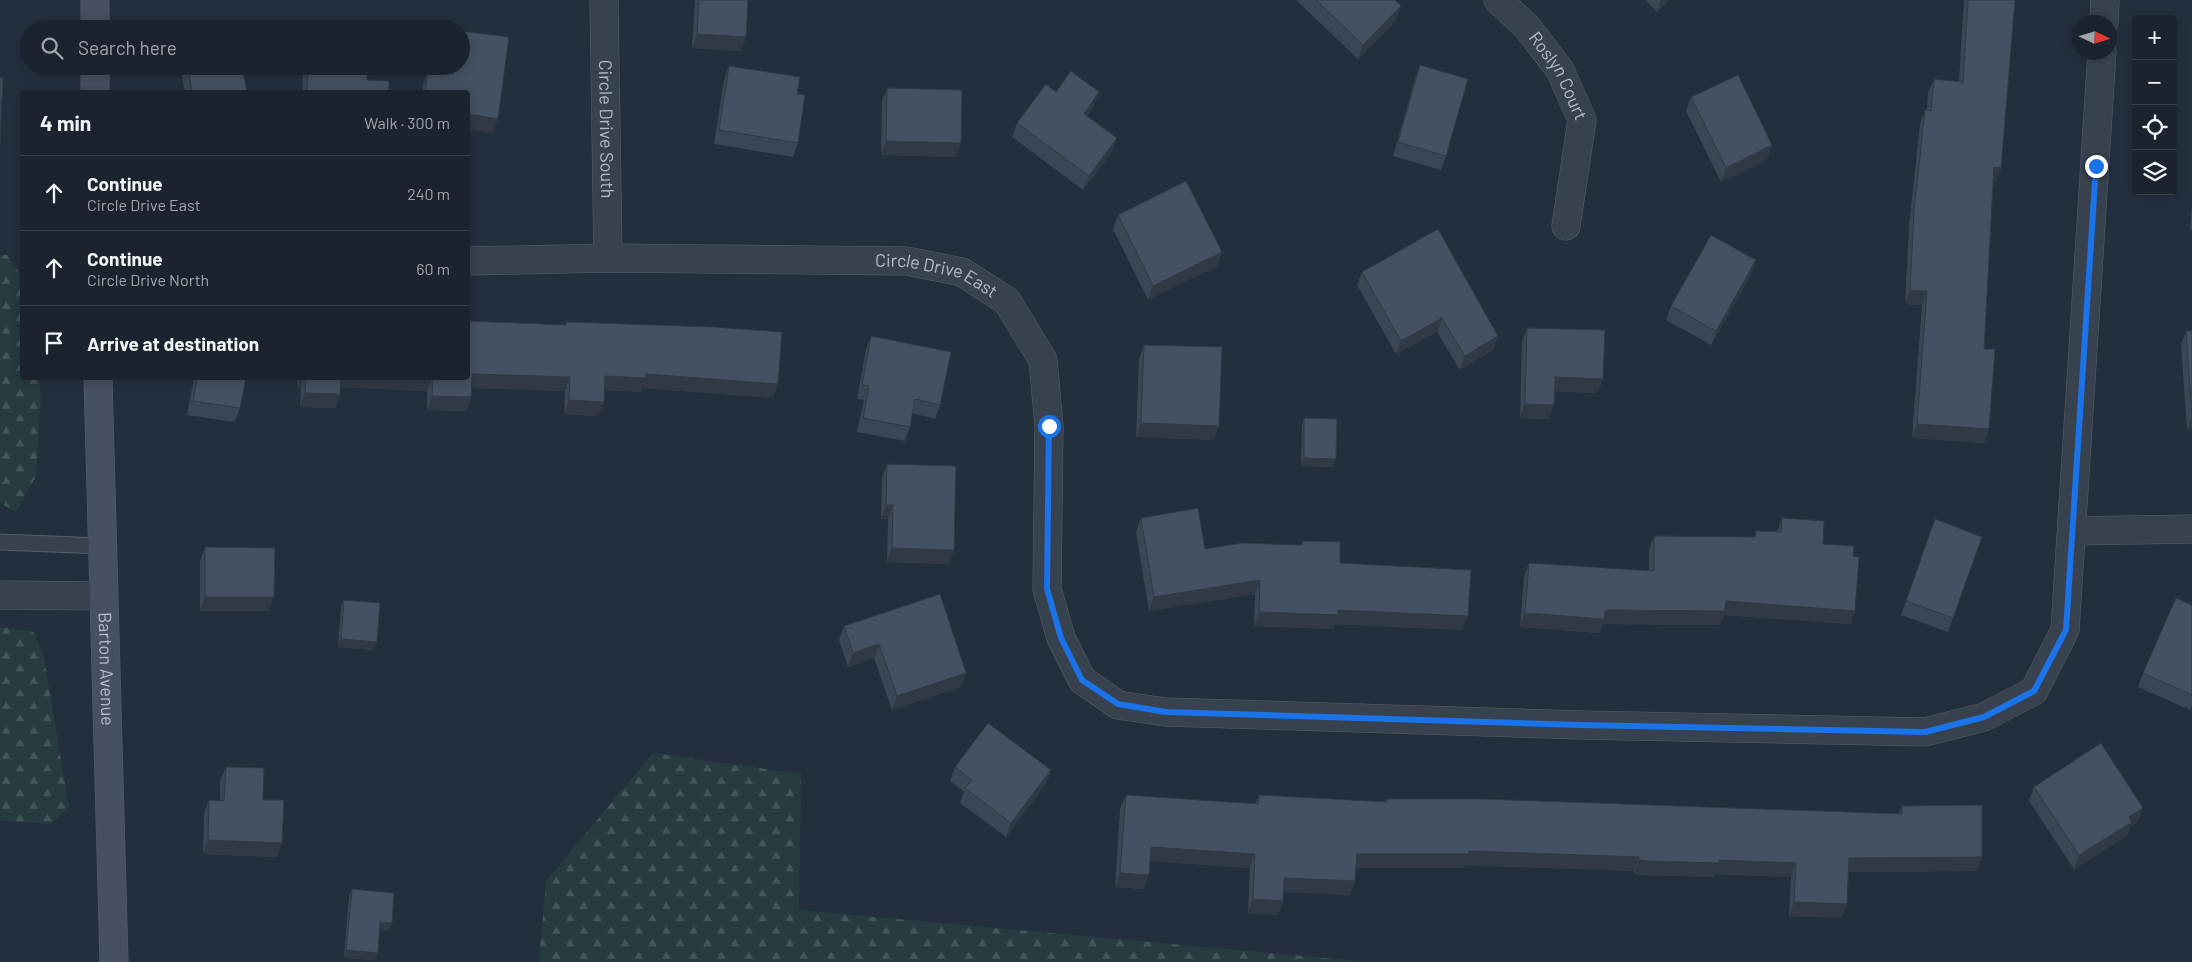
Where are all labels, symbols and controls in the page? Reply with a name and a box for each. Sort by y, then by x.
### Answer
north arrow [2072,15,2117,60]
map controls [2132,15,2177,195]
button: + [2132,15,2177,60]
search box [20,20,470,75]
street label: Roslyn Court [1524,27,1593,123]
icon: search [38,34,66,62]
text: Search here [78,36,177,59]
street label: Circle Drive South [595,59,619,198]
button: − [2132,60,2177,105]
button: locate [2132,105,2177,150]
text: 4 min [40,110,91,135]
text: Walk · 300 m [364,113,450,132]
button: layers [2132,150,2177,195]
route end [2085,155,2108,178]
text: Continue [87,172,163,195]
icon: ahead [40,179,68,207]
text: 240 m [407,184,450,203]
text: Circle Drive East [87,195,200,214]
text: Continue [87,247,163,270]
street label: Circle Drive East [875,249,1002,302]
icon: ahead [40,254,68,282]
text: 60 m [416,259,450,278]
text: Circle Drive North [87,270,209,289]
icon: arrive [40,329,68,357]
text: Arrive at destination [87,332,259,355]
route start [1038,415,1061,438]
street label: Barton Avenue [94,612,120,726]

